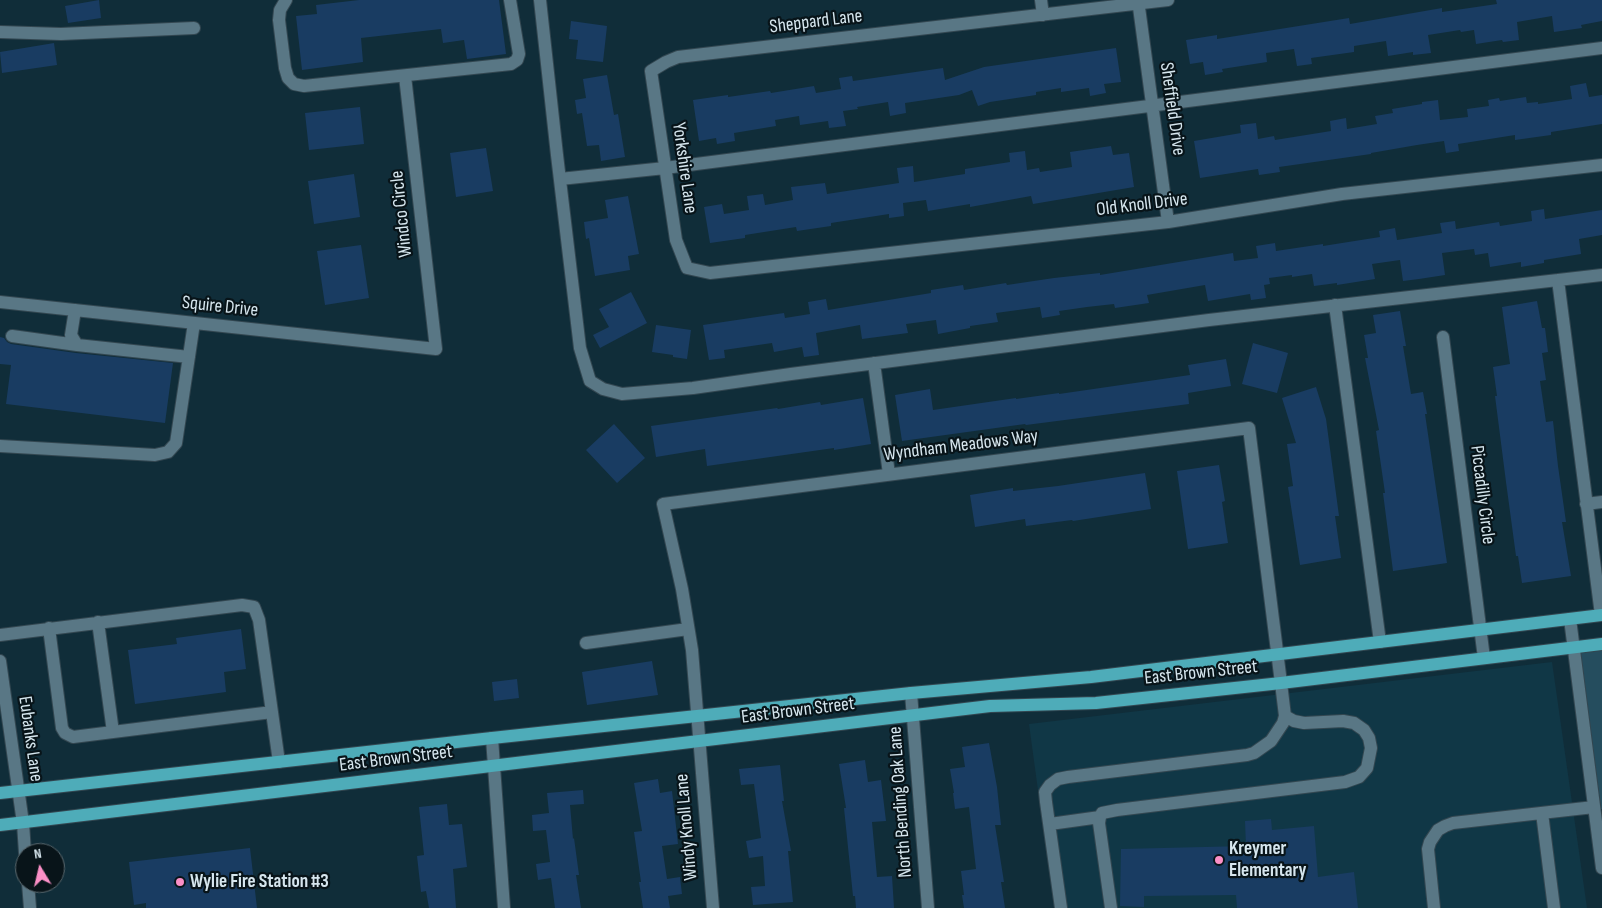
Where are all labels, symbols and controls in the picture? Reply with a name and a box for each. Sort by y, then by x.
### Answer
street label: Sheppard Lane [768,5,864,39]
street label: Sheffield Drive [1154,61,1190,157]
street label: Yorkshire Lane [666,121,702,215]
street label: Windco Circle [386,170,418,258]
street label: Old Knoll Drive [1095,188,1189,222]
street label: Squire Drive [181,292,259,322]
street label: Wyndham Meadows Way [883,425,1039,467]
street label: Piccadilly Circle [1465,444,1499,546]
street label: East Brown Street [1143,656,1259,690]
street label: East Brown Street [740,693,856,729]
street label: Eubanks Lane [13,695,47,783]
street label: North Bending Oak Lane [884,726,918,878]
street label: East Brown Street [338,741,454,777]
street label: Windy Knoll Lane [671,773,703,881]
place label: Kreymer Elementary [1229,838,1306,882]
north arrow [15,843,65,893]
text: N [33,845,43,863]
marker: Kreymer Elementary [1213,854,1225,866]
place label: Wylie Fire Station #3 [190,871,329,893]
marker: Wylie Fire Station #3 [174,876,186,888]

